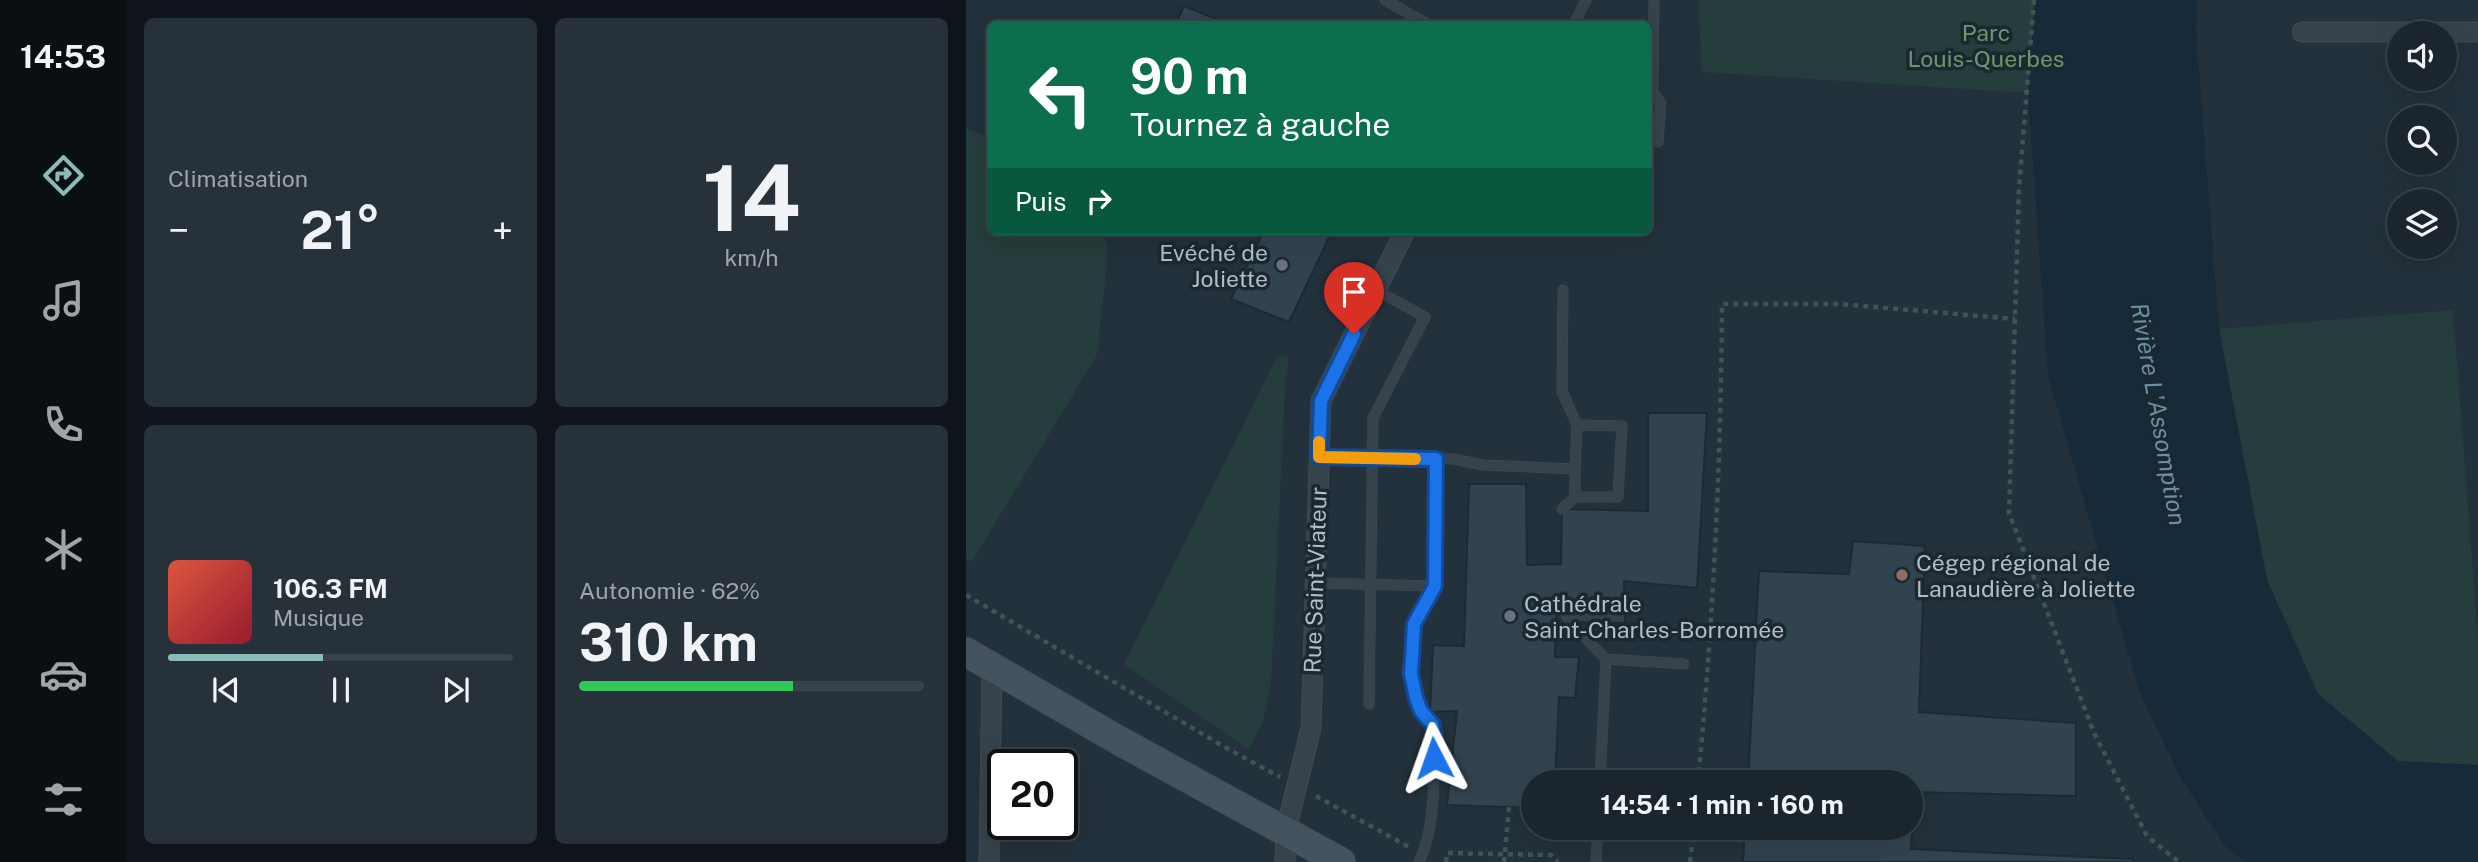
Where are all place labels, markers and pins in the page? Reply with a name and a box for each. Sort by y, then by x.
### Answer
place label: Evéché de Joliette [1159,239,1268,292]
marker: Evéché de Joliette [1274,257,1290,273]
pin [1324,262,1384,334]
place label: Cégep régional de Lanaudière à Joliette [1916,549,2136,602]
marker: Cégep régional de Lanaudière à Joliette [1894,567,1910,583]
place label: Cathédrale Saint-Charles-Borromée [1524,590,1784,643]
marker: Cathédrale Saint-Charles-Borromée [1502,608,1518,624]

